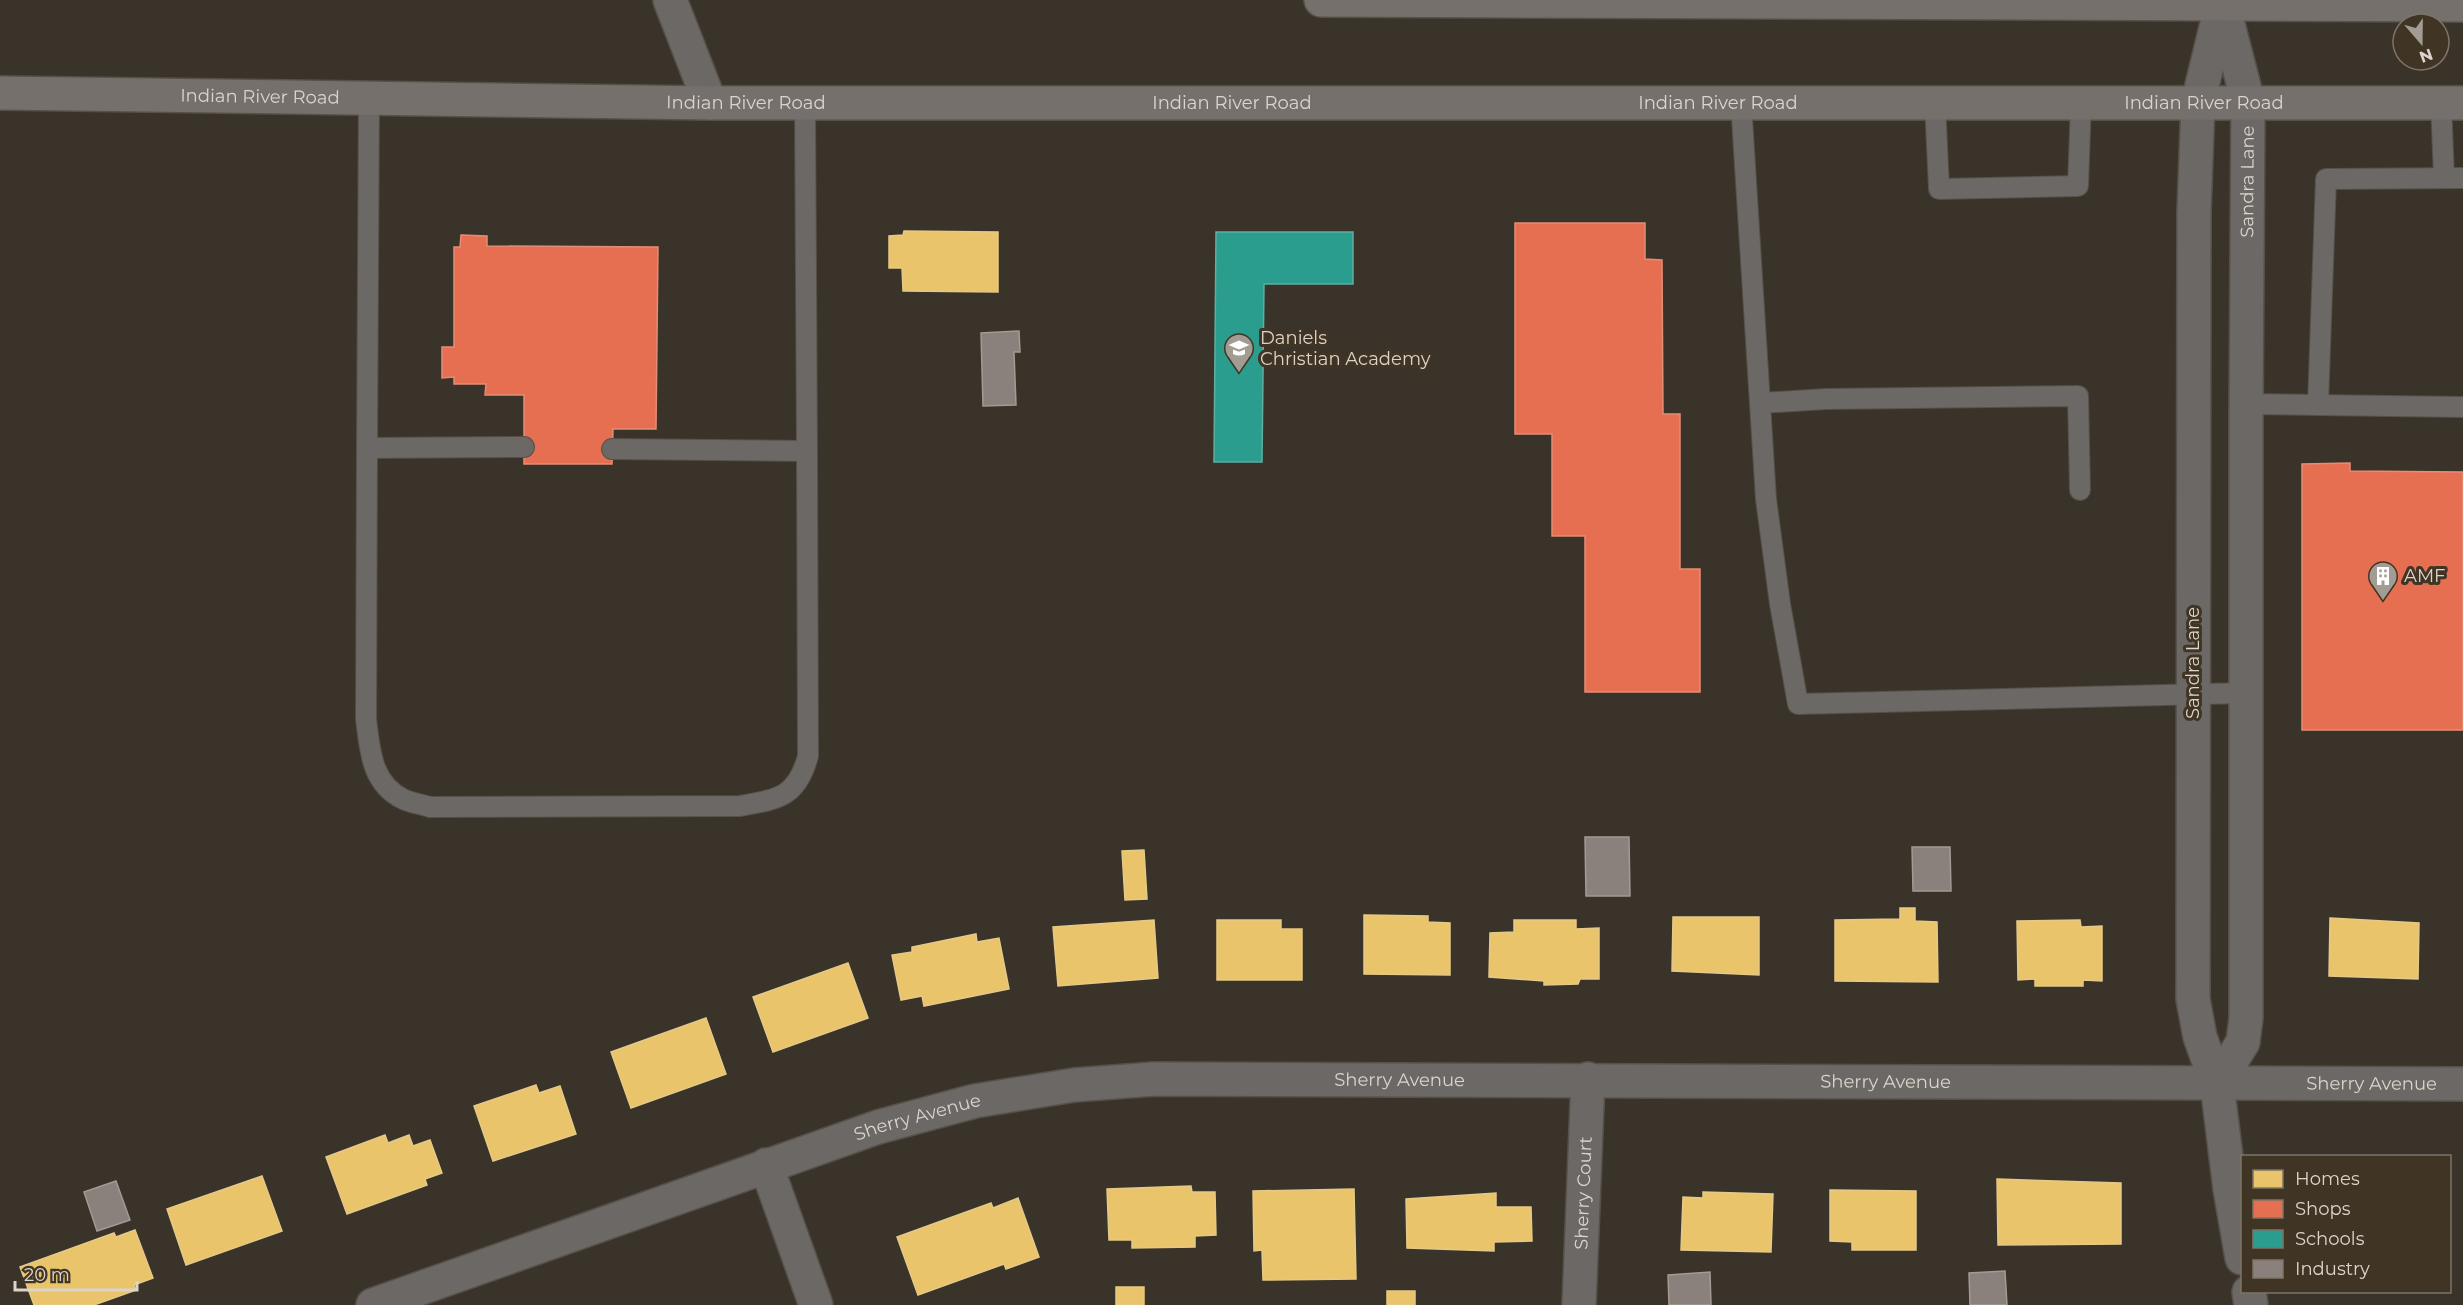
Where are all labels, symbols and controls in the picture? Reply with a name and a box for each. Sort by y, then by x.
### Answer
north arrow [2391,12,2451,72]
text: N [2417,44,2435,67]
street label: Indian River Road [180,85,340,109]
street label: Indian River Road [666,91,826,114]
street label: Indian River Road [1152,92,1312,114]
street label: Indian River Road [1638,92,1798,114]
street label: Indian River Road [2124,92,2284,114]
street label: Sandra Lane [2236,125,2259,238]
place label: Daniels Christian Academy [1260,327,1431,370]
school or university icon: Daniels Christian Academy [1223,332,1255,374]
building icon: AMF [2367,560,2399,602]
place label: AMF [2404,565,2446,587]
street label: Sandra Lane [2182,607,2204,719]
street label: Sherry Avenue [1334,1069,1465,1091]
street label: Sherry Avenue [1820,1071,1951,1093]
street label: Sherry Avenue [2306,1072,2437,1095]
street label: Sherry Avenue [851,1089,982,1146]
street label: Sherry Court [1570,1136,1597,1250]
legend [2241,1155,2451,1293]
text: Homes [2295,1168,2360,1190]
text: Shops [2295,1198,2351,1220]
text: Schools [2295,1228,2365,1250]
scale bar [15,1254,136,1292]
text: Industry [2295,1258,2370,1280]
text: 20 m [24,1264,70,1286]

